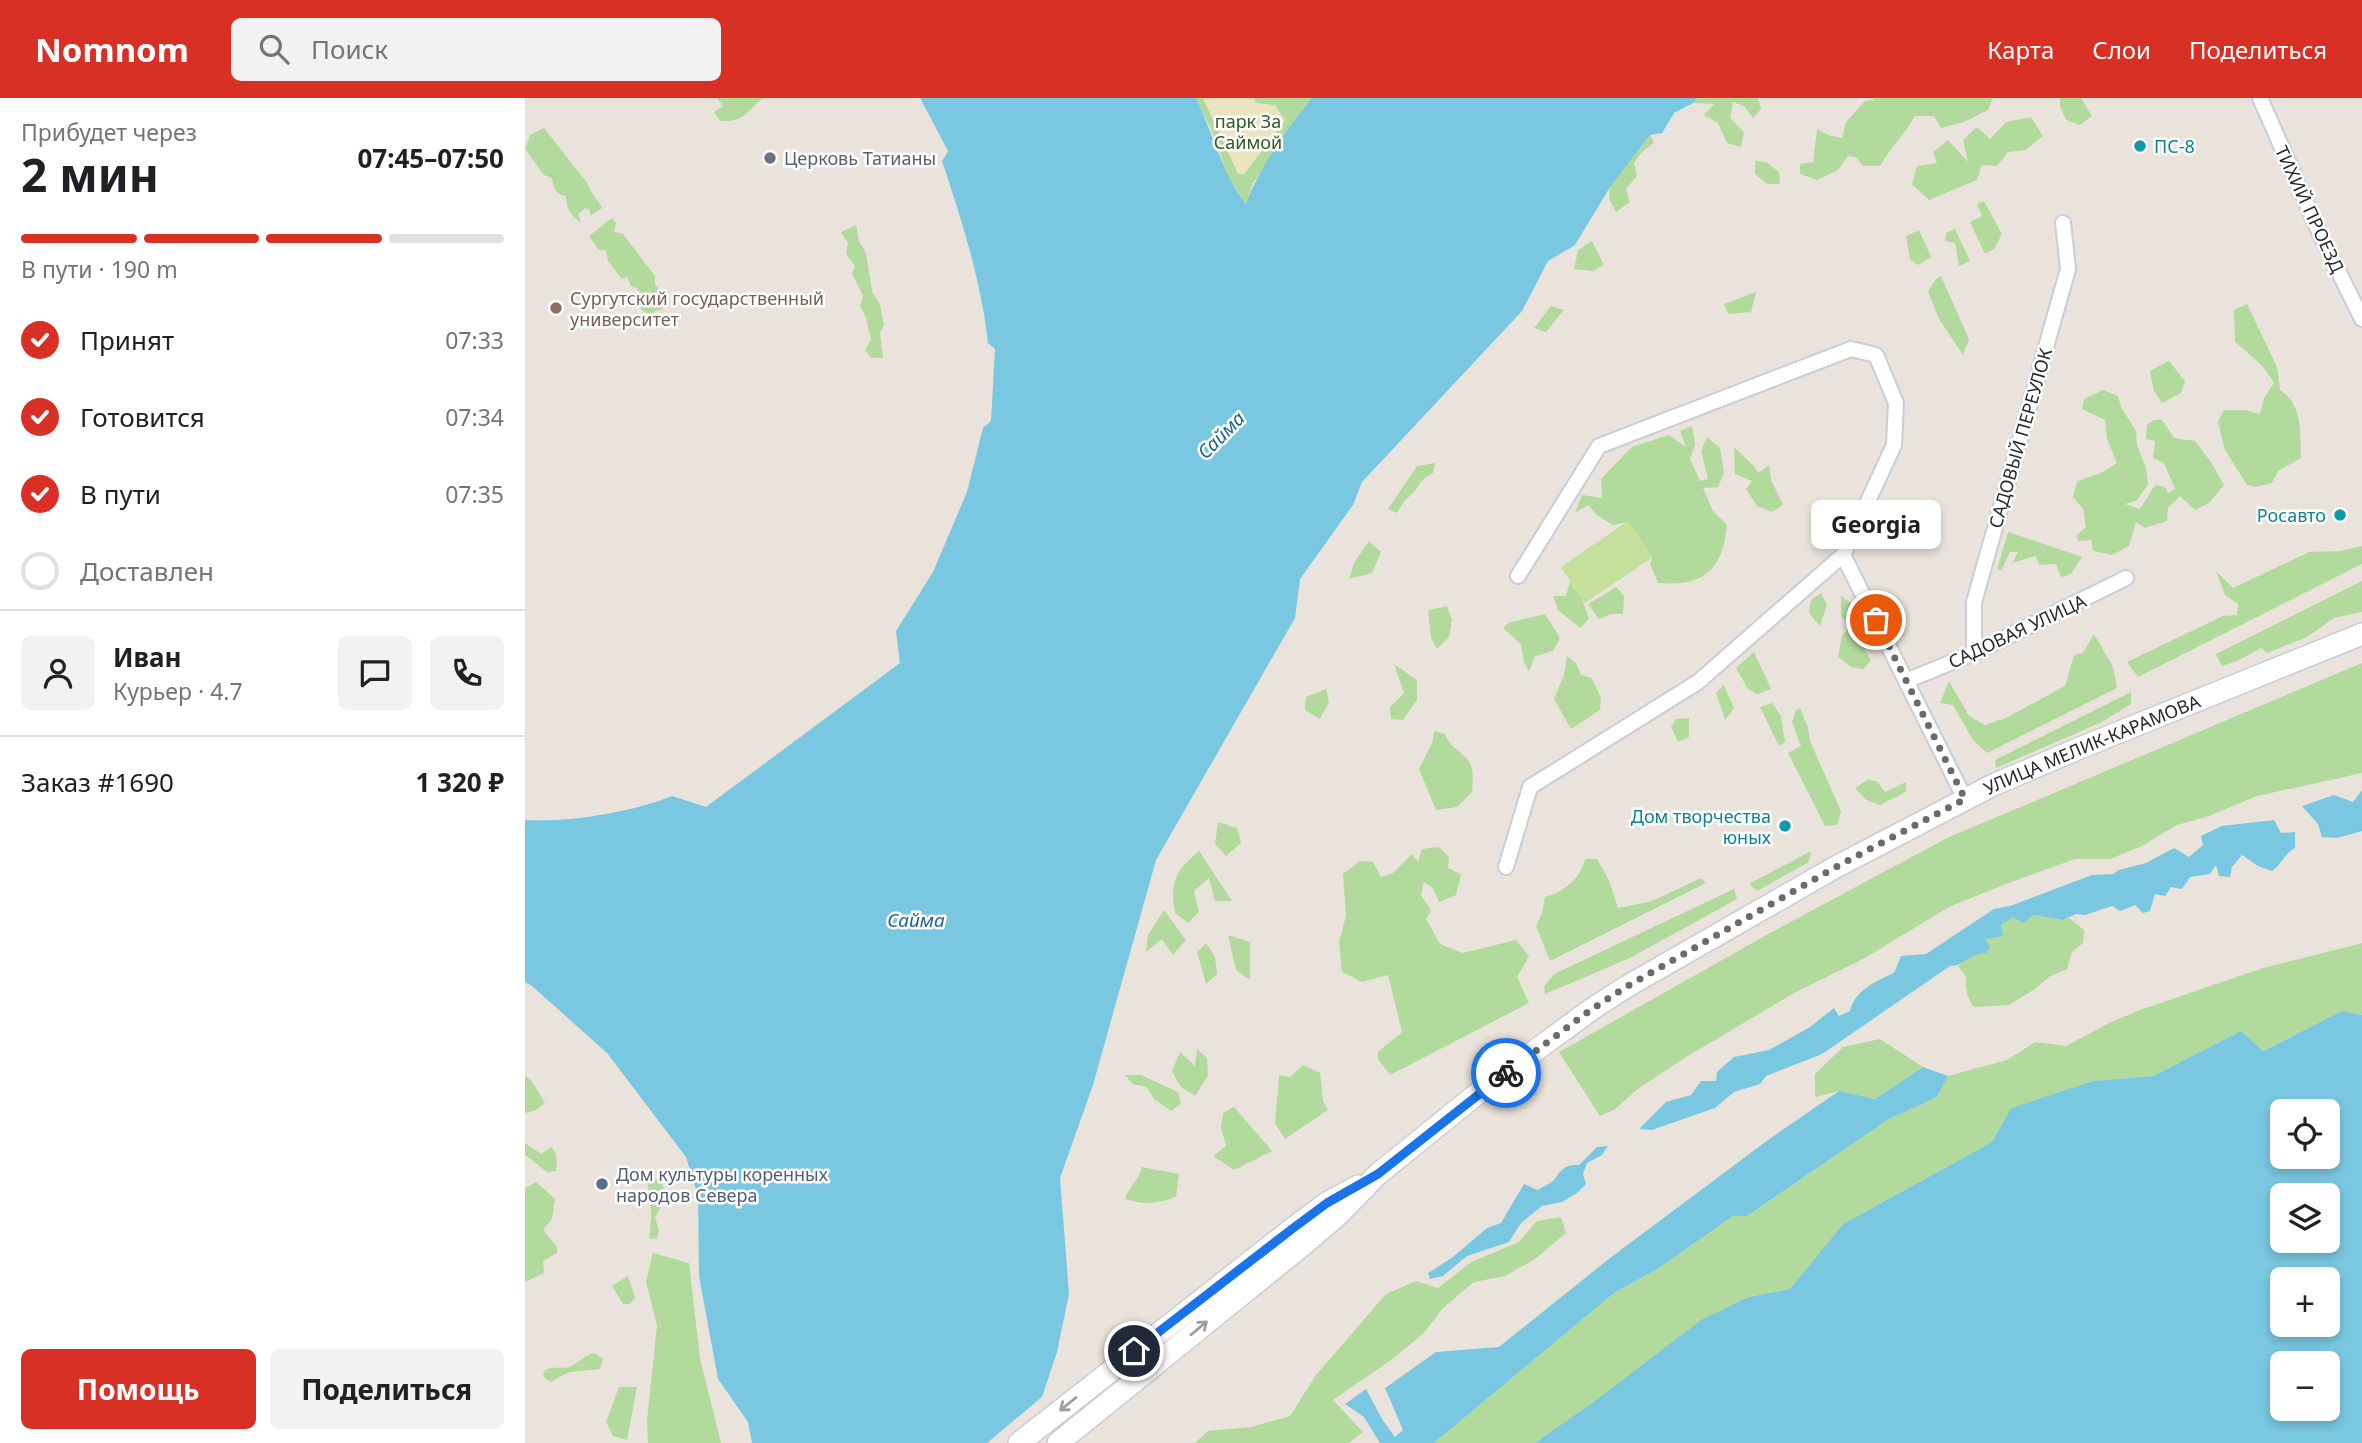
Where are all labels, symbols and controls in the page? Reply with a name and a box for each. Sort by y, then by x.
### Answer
search box [231,18,721,81]
text: Nomnom [35,27,189,72]
icon: search [255,30,293,68]
text: Поиск [311,31,388,67]
text: Карта [1987,33,2054,66]
text: Слои [2092,33,2151,66]
text: Поделиться [2189,33,2327,66]
park label: парк За Саймой [1214,109,1282,154]
text: Прибудет через [21,116,197,148]
place label: ПС-8 [2154,134,2195,158]
marker: ПС-8 [2132,138,2148,154]
text: 07:45–07:50 [357,140,504,176]
street label: ТИХИЙ ПРОЕЗД [2270,142,2350,276]
text: 2 мин [21,143,159,205]
place label: Церковь Татианы [784,146,936,170]
marker: Церковь Татианы [762,150,778,166]
text: В пути · 190 m [21,253,178,285]
place label: Сургутский государственный университет [570,286,824,331]
marker: Сургутский государственный университет [548,300,564,316]
icon: check [21,321,59,359]
text: Принят [80,322,174,358]
text: 07:33 [445,324,504,356]
street label: САДОВЫЙ ПЕРЕУЛОК [1983,344,2057,531]
icon: check [21,398,59,436]
text: Готовится [80,399,205,435]
text: 07:34 [445,401,504,433]
water label: Сайма [1192,405,1251,464]
icon: check [21,475,59,513]
text: В пути [80,476,161,512]
text: 07:35 [445,478,504,510]
callout: Georgia [1811,501,1941,550]
place label: Росавто [2257,503,2326,527]
marker: Росавто [2332,507,2348,523]
text: Georgia [1831,508,1921,540]
text: Доставлен [80,553,214,589]
street label: САДОВАЯ УЛИЦА [1944,588,2090,673]
pin [1846,590,1906,650]
icon: bag [1857,601,1895,639]
button: person [21,636,95,710]
button: chat [338,636,412,710]
button: phone [430,636,504,710]
text: Иван [113,639,182,675]
text: Курьер · 4.7 [113,675,243,707]
street label: УЛИЦА МЕЛИК-КАРАМОВА [1979,689,2204,800]
text: Заказ #1690 [21,764,174,800]
text: 1 320 ₽ [415,764,504,800]
place label: Дом творчества юных [1631,804,1772,849]
marker: Дом творчества юных [1777,818,1793,834]
water label: Сайма [887,907,945,933]
courier [1471,1038,1541,1108]
icon: bike [1487,1054,1525,1092]
map controls [2270,1099,2340,1421]
button: locate [2270,1099,2340,1169]
place label: Дом культуры коренных народов Севера [616,1162,829,1207]
marker: Дом культуры коренных народов Севера [594,1176,610,1192]
button: layers [2270,1183,2340,1253]
button: + [2270,1267,2340,1337]
one-way arrow [1190,1320,1208,1336]
pin [1104,1321,1164,1381]
icon: home [1115,1332,1153,1370]
button: Помощь [21,1349,256,1429]
button: Поделиться [270,1349,504,1429]
button: − [2270,1351,2340,1421]
one-way arrow [1060,1396,1078,1411]

